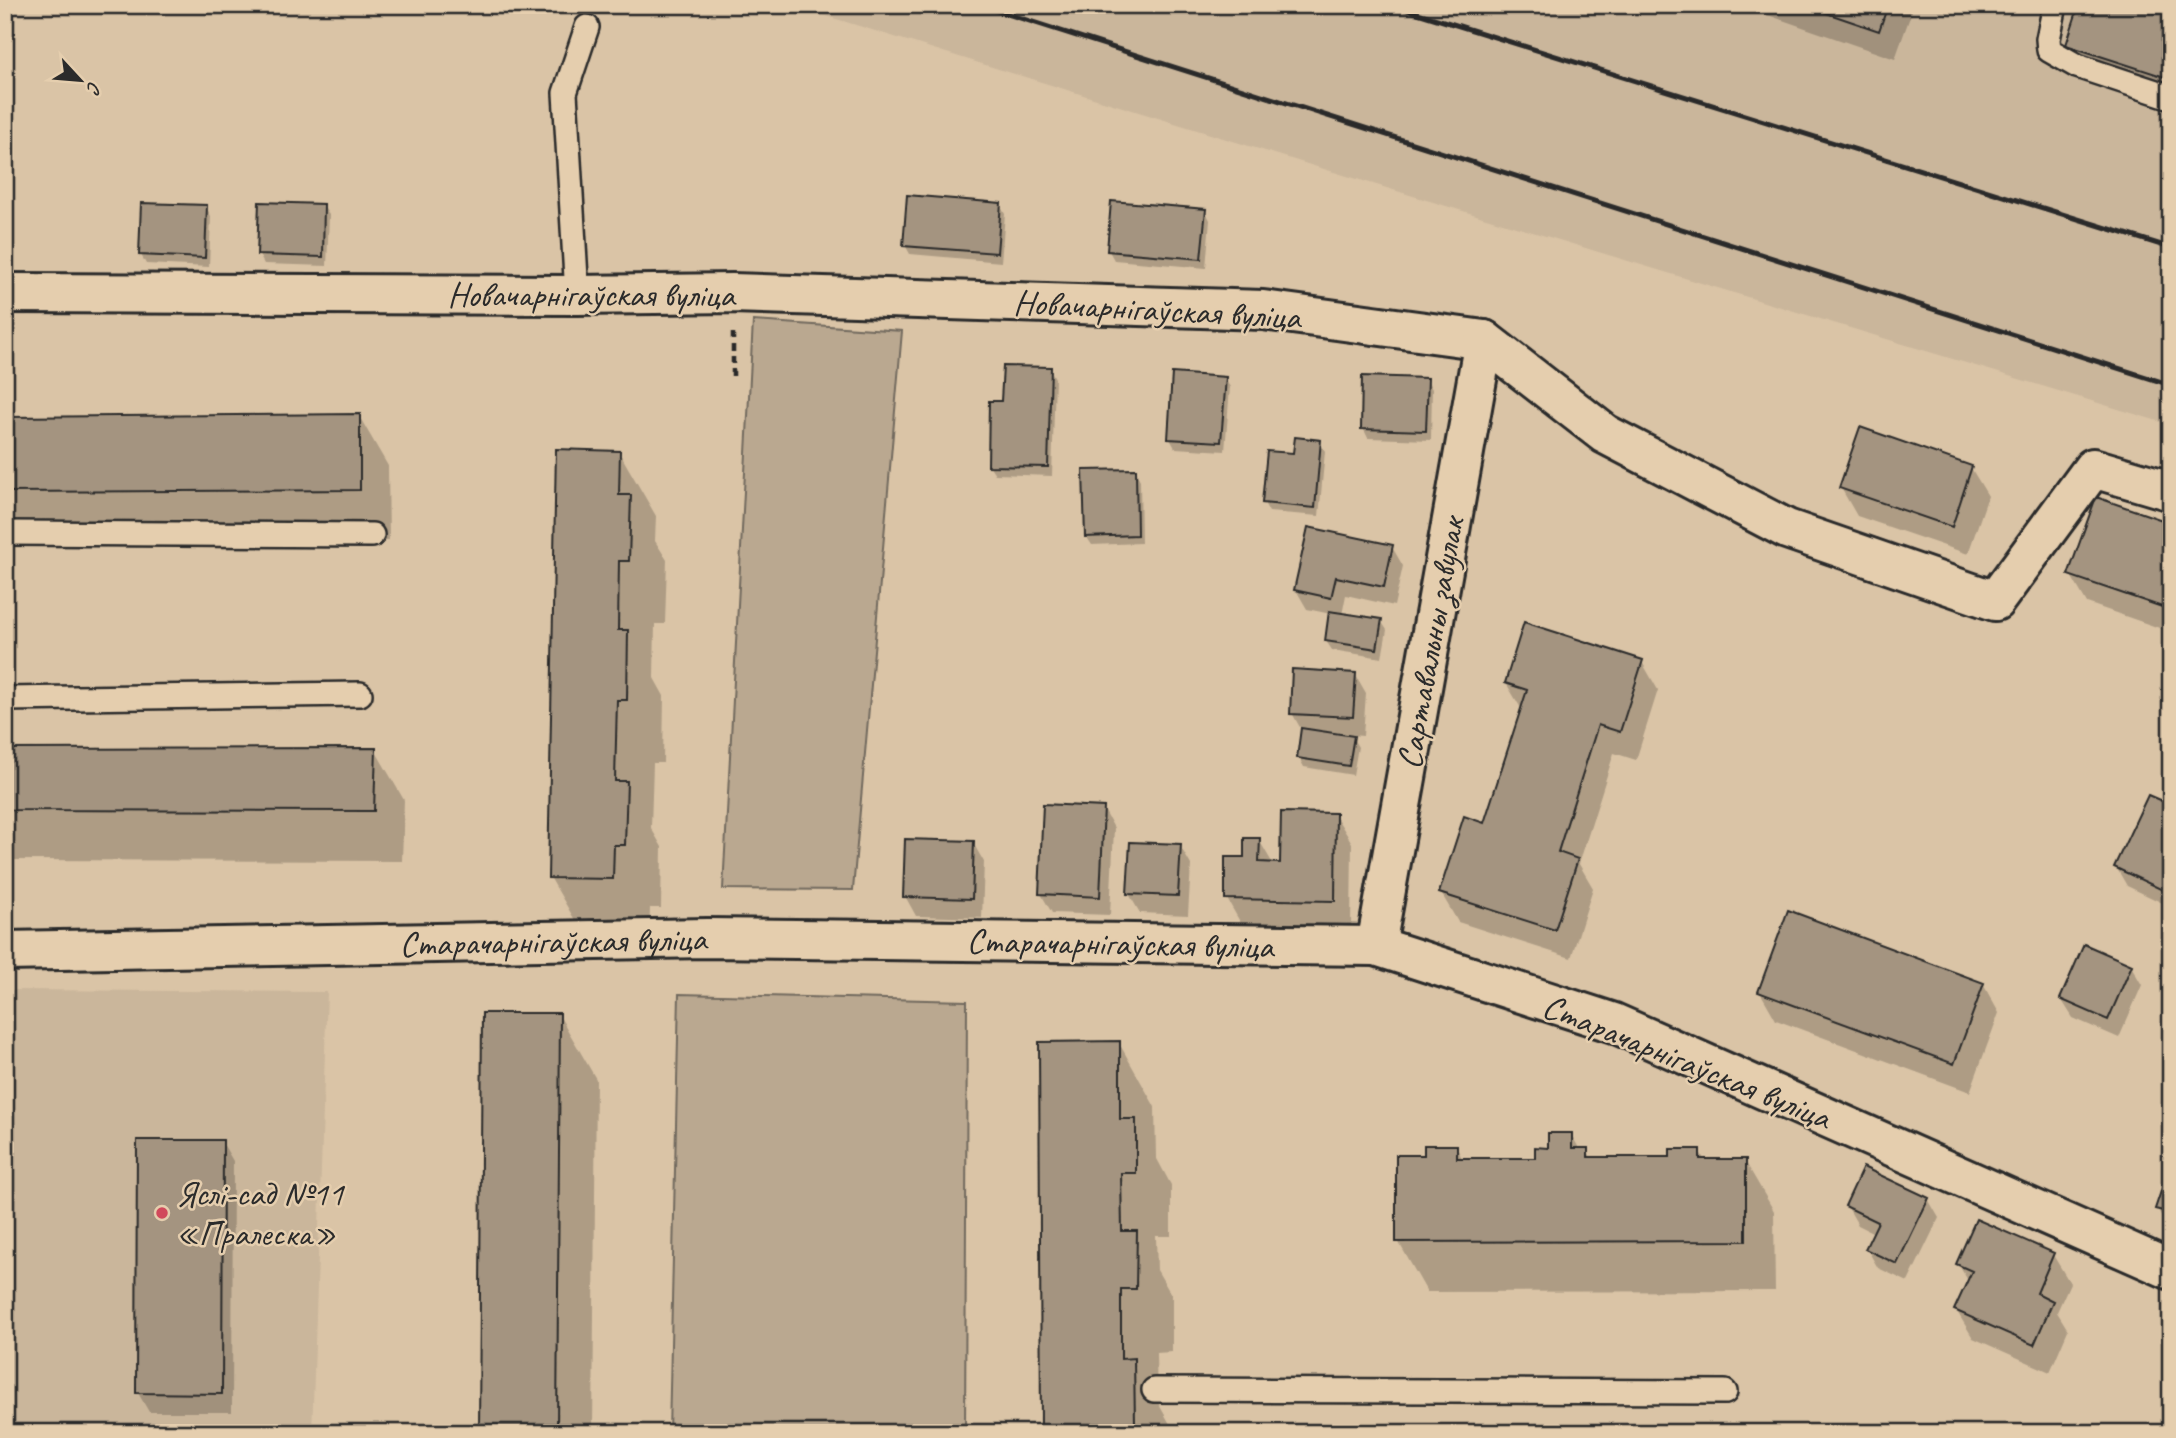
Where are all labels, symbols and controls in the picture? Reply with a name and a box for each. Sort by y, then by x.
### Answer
north arrow [46,46,116,116]
text: С [80,78,107,99]
street label: Новачарнігаўская вуліца [448,272,737,317]
street label: Новачарнігаўская вуліца [1013,280,1304,340]
street label: Сартавальны завулак [1386,511,1475,772]
street label: Старачарнігаўская вуліца [399,916,709,967]
street label: Старачарнігаўская вуліца [966,918,1276,969]
street label: Старачарнігаўская вуліца [1536,983,1840,1141]
place label: Яслі-сад №11 «Пралеска» [176,1171,346,1256]
marker: Яслі-сад №11 «Пралеска» [154,1205,170,1221]

